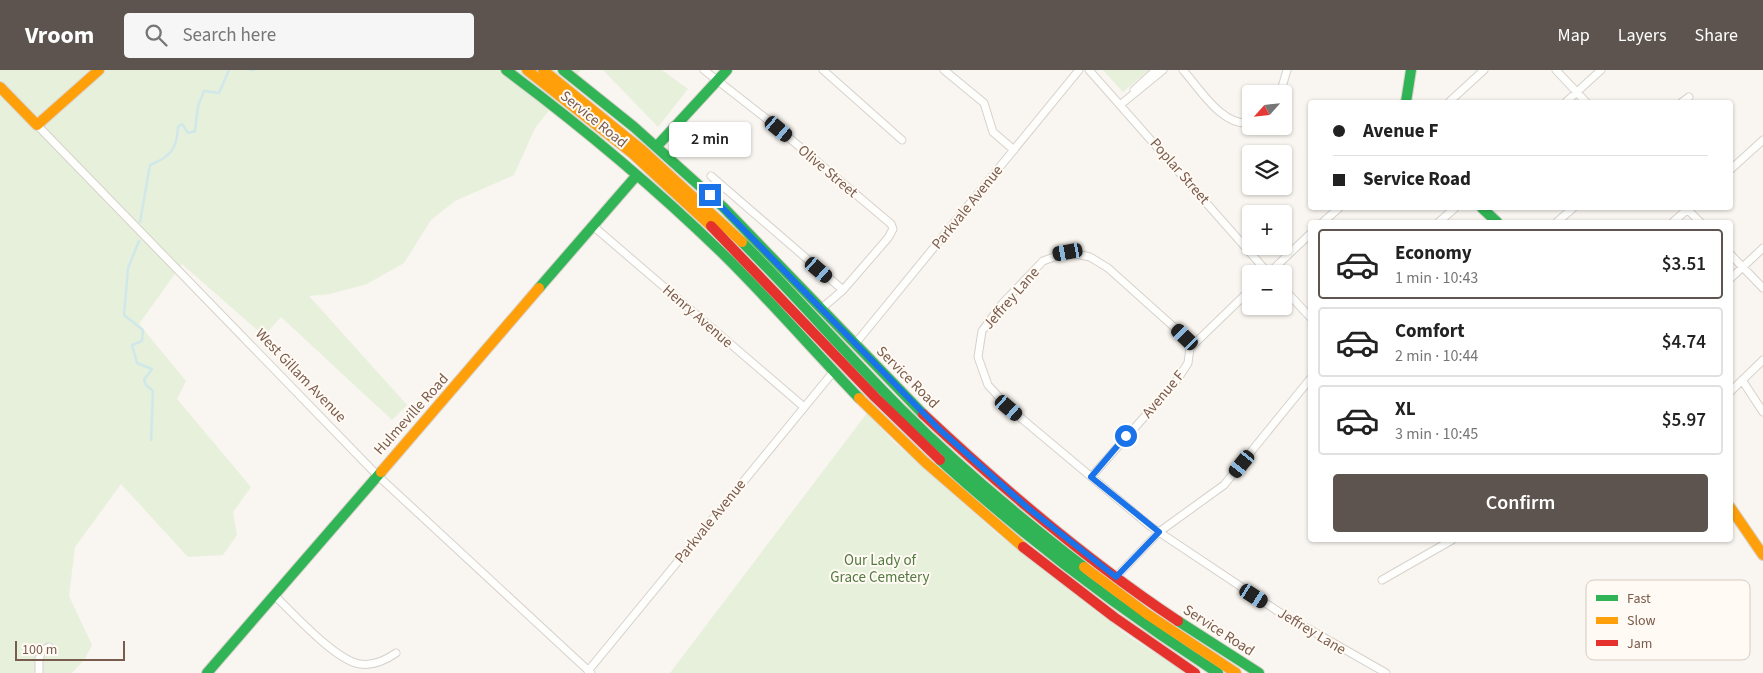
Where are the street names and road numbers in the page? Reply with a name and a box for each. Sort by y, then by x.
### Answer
street label: Service Road [556,86,632,153]
street label: Poplar Street [1145,134,1214,209]
street label: Olive Street [793,140,862,203]
street label: Parkvale Avenue [927,161,1008,254]
street label: Jeffrey Lane [978,263,1044,334]
street label: Henry Avenue [658,280,737,353]
street label: West Gillam Avenue [250,324,351,427]
street label: Service Road [872,341,944,413]
street label: Avenue F [1137,365,1190,423]
street label: Hulmeville Road [369,369,454,460]
street label: Parkvale Avenue [670,475,751,568]
street label: Service Road [1179,600,1258,661]
street label: Jeffrey Lane [1274,603,1350,660]

